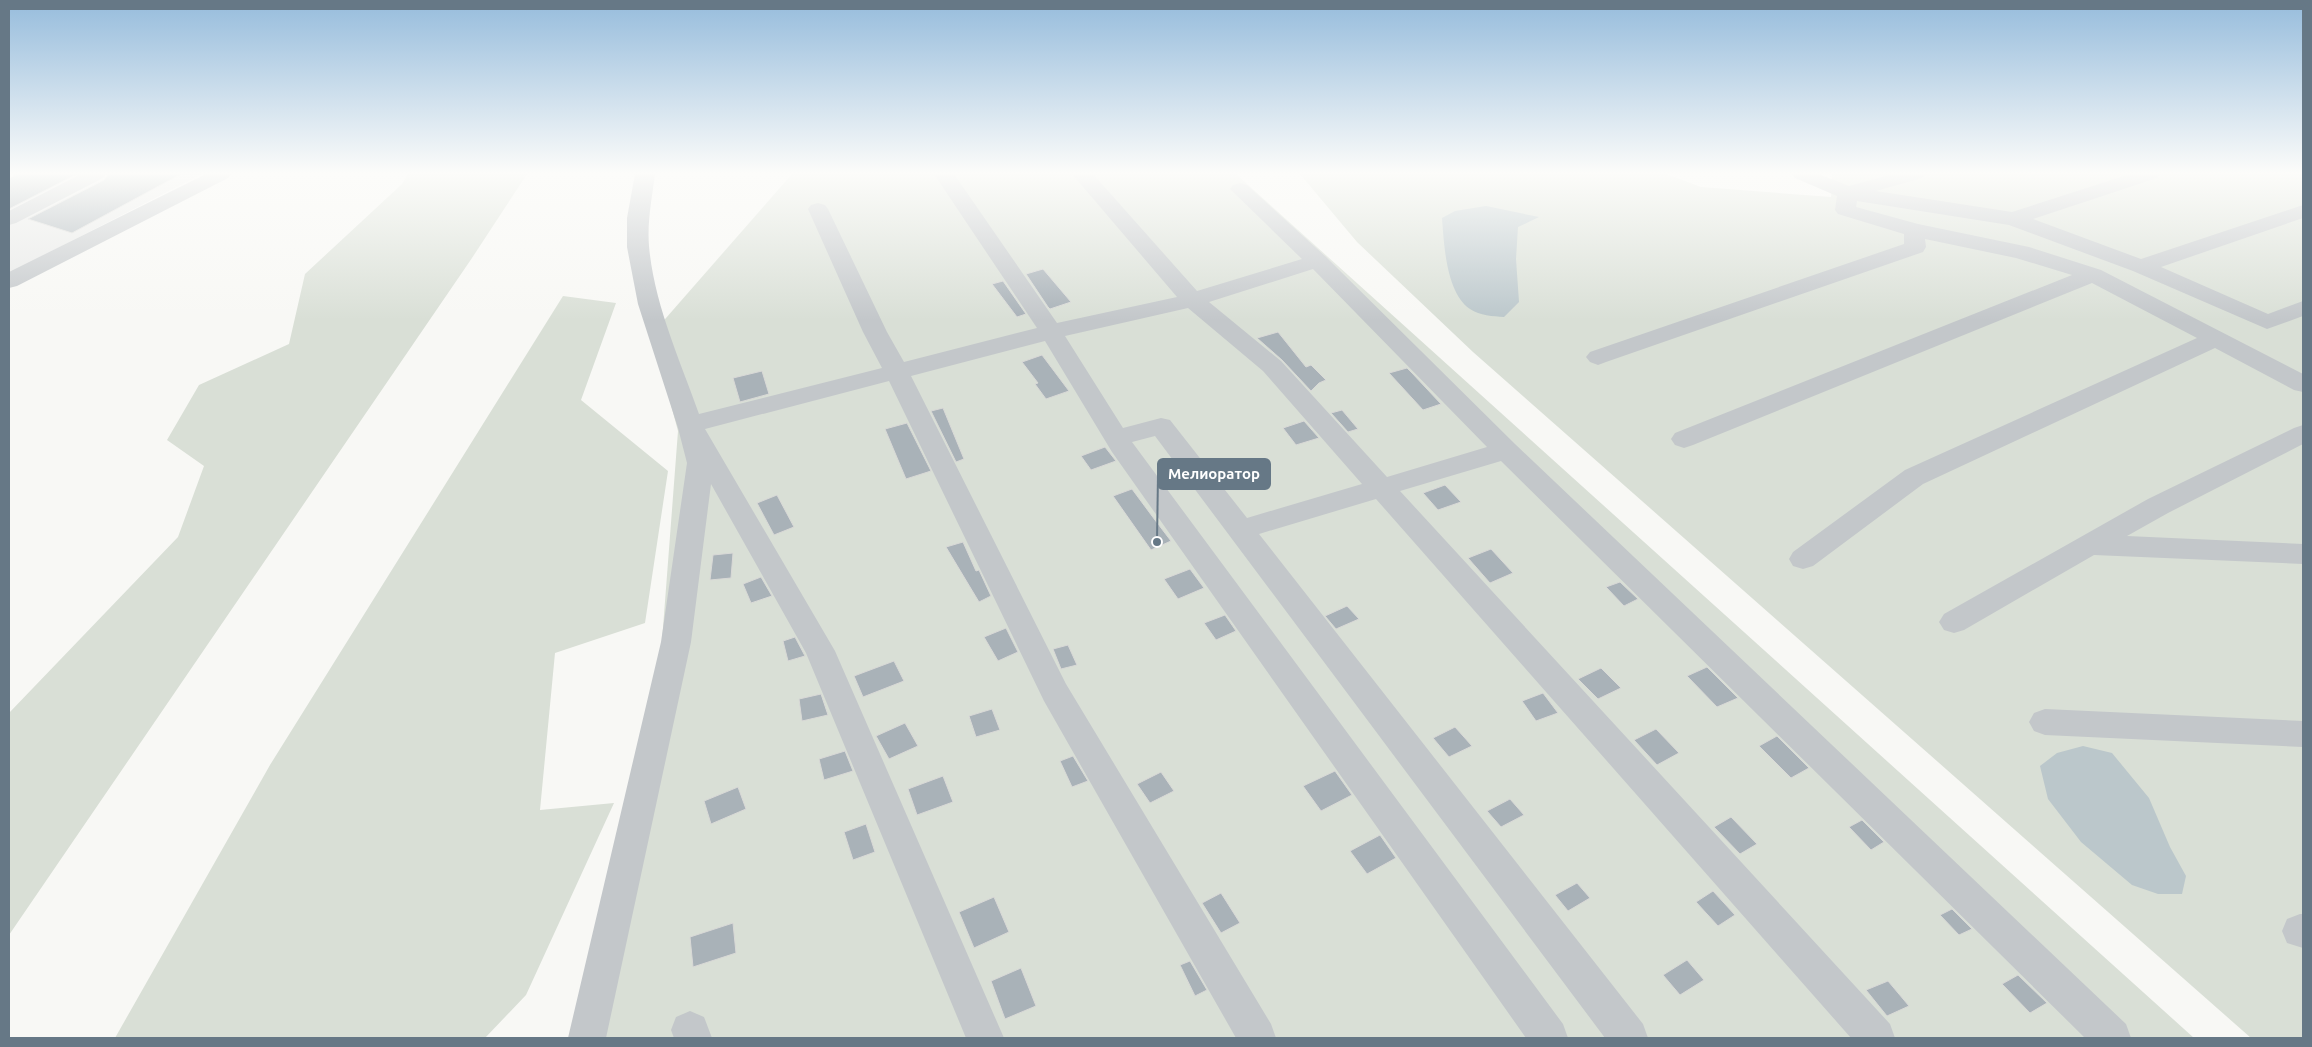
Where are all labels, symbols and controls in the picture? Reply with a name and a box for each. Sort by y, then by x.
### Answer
callout: Мелиоратор [1158,459,1270,489]
text: Мелиоратор [1168,465,1260,482]

